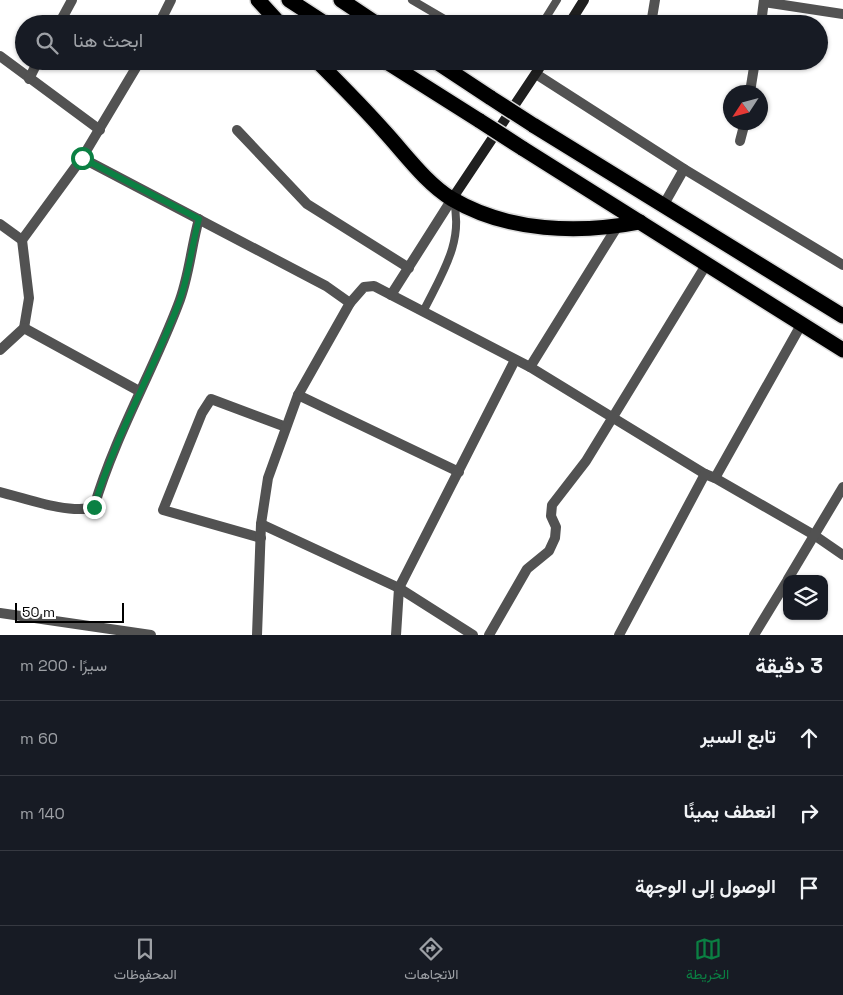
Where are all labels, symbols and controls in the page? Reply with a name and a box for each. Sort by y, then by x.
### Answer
search box [15,15,828,70]
text: ابحث هنا [73,28,143,53]
icon: search [33,29,61,57]
north arrow [723,85,768,130]
route start [71,147,94,170]
route end [83,496,106,519]
map controls [783,575,828,620]
button: layers [783,575,828,620]
scale bar [15,600,124,623]
text: 50 m [22,603,55,621]
text: 3 دقيقة [755,652,823,679]
text: سيرًا · 200 m [20,655,107,676]
text: تابع السير [700,724,776,749]
icon: ahead [795,724,823,752]
text: 60 m [20,728,58,749]
text: انعطف يمينًا [684,799,776,824]
icon: right [795,799,823,827]
text: 140 m [20,803,65,824]
text: الوصول إلى الوجهة [635,874,776,899]
icon: arrive [795,874,823,902]
tab: المحفوظات [114,935,177,987]
tab: الاتجاهات [404,935,459,987]
tab: الخريطة [686,935,729,987]

